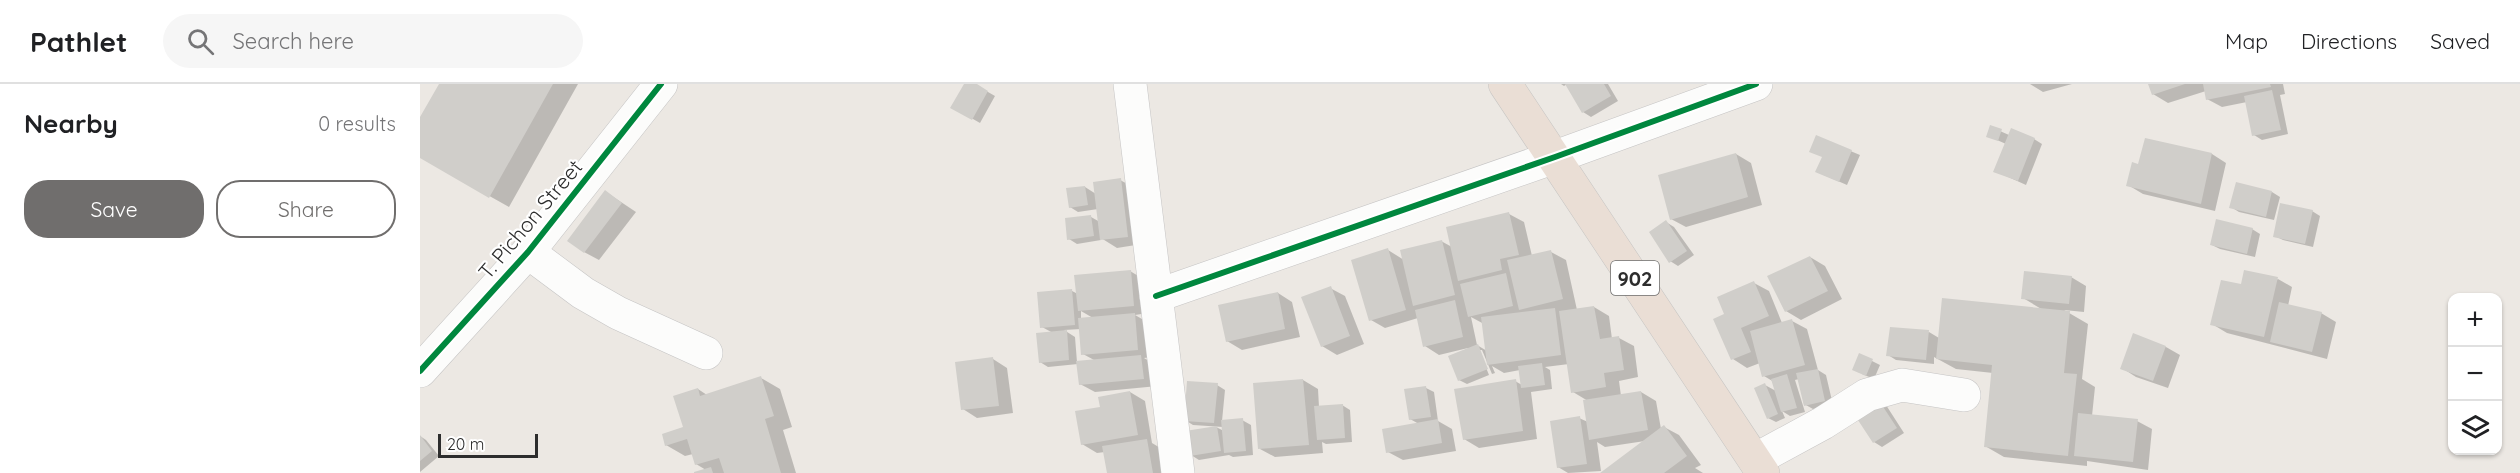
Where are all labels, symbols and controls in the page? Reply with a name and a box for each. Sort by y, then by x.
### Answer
search box [163,14,583,68]
text: Pathlet [30,24,127,59]
icon: search [184,25,217,58]
text: Search here [232,27,354,55]
text: Map [2225,28,2268,54]
text: Directions [2301,28,2397,54]
text: Saved [2430,28,2490,54]
text: Nearby [24,107,118,140]
text: 0 results [318,111,396,136]
street label: T. Pichon Street [473,154,587,284]
button: Save [24,180,204,238]
button: Share [216,180,396,238]
road number: 902 [1611,261,1659,295]
map controls [2448,293,2502,455]
button: + [2448,293,2502,347]
button: − [2448,347,2502,401]
button: layers [2448,401,2502,455]
scale bar [438,431,538,458]
text: 20 m [447,434,484,454]

